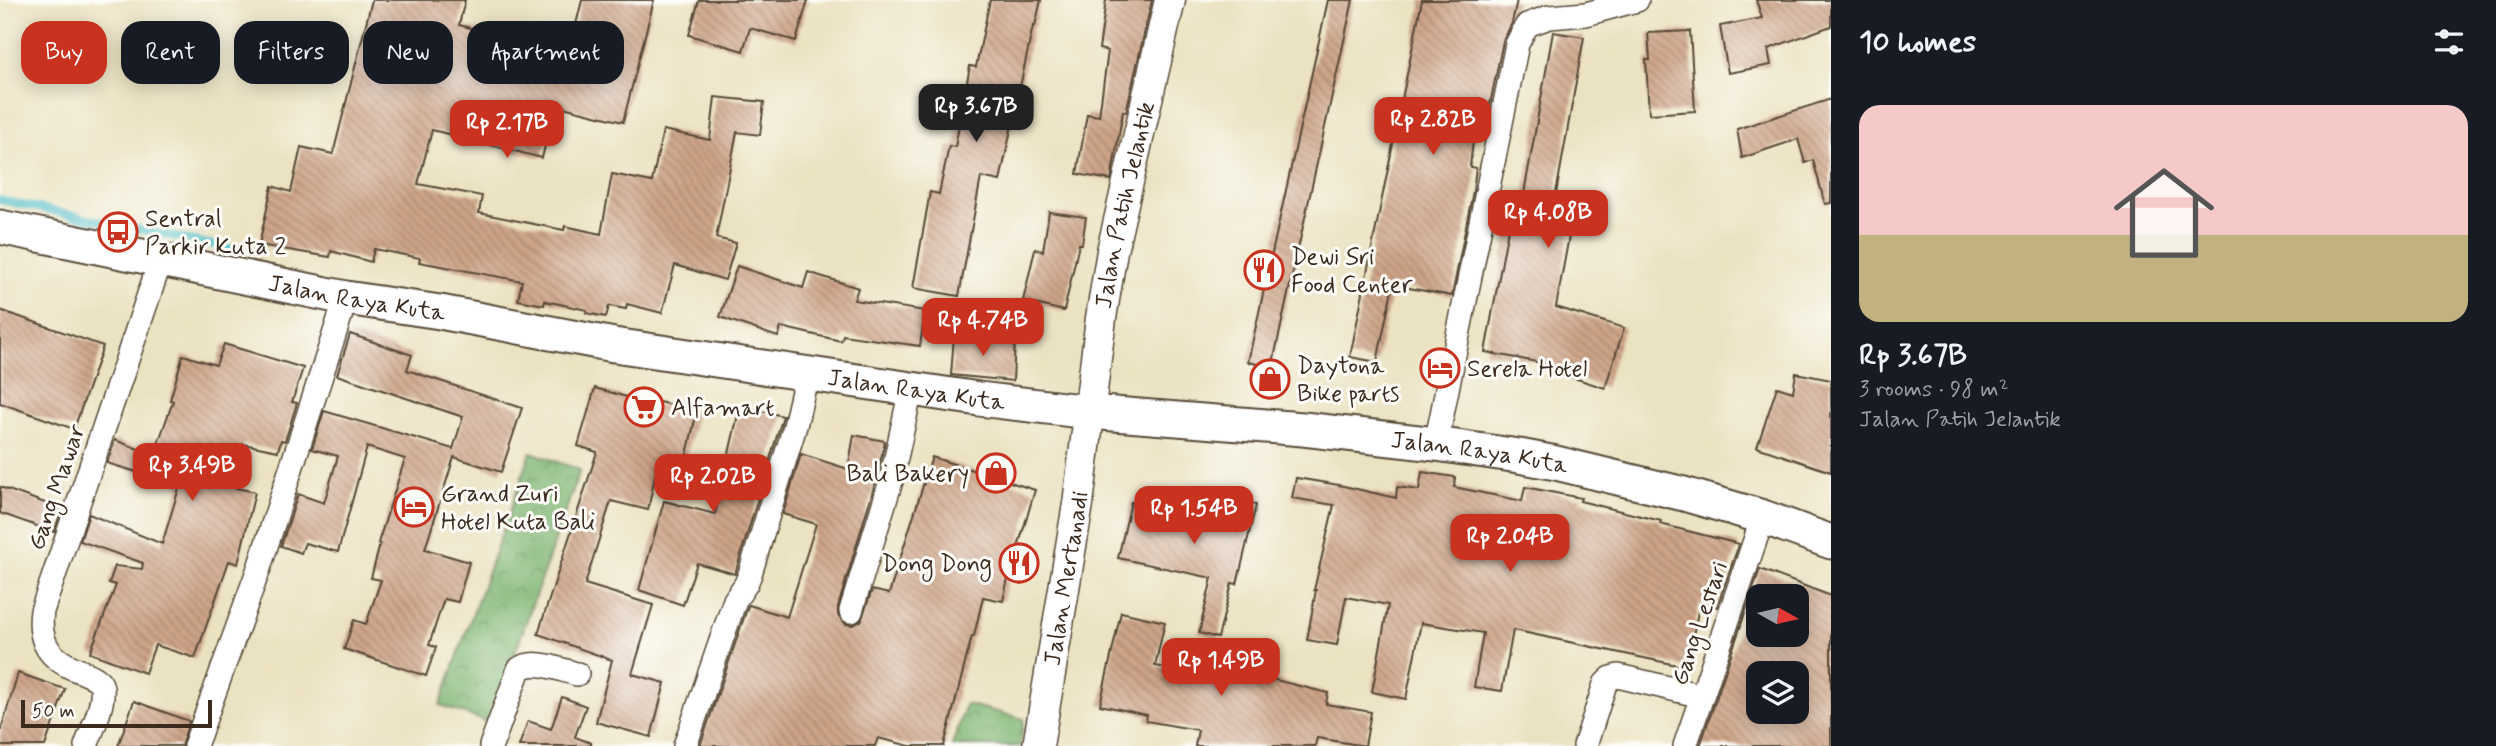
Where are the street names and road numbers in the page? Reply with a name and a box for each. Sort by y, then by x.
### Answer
street label: Jalan Patih Jelantik [1089,99,1163,311]
street label: Jalan Raya Kuta [266,268,448,330]
street label: Jalan Raya Kuta [825,363,1007,419]
street label: Gang Mawar [21,420,96,555]
street label: Jalan Raya Kuta [1389,425,1572,483]
street label: Jalan Mertanadi [1038,490,1096,668]
street label: Gang Lestari [1665,557,1738,690]

